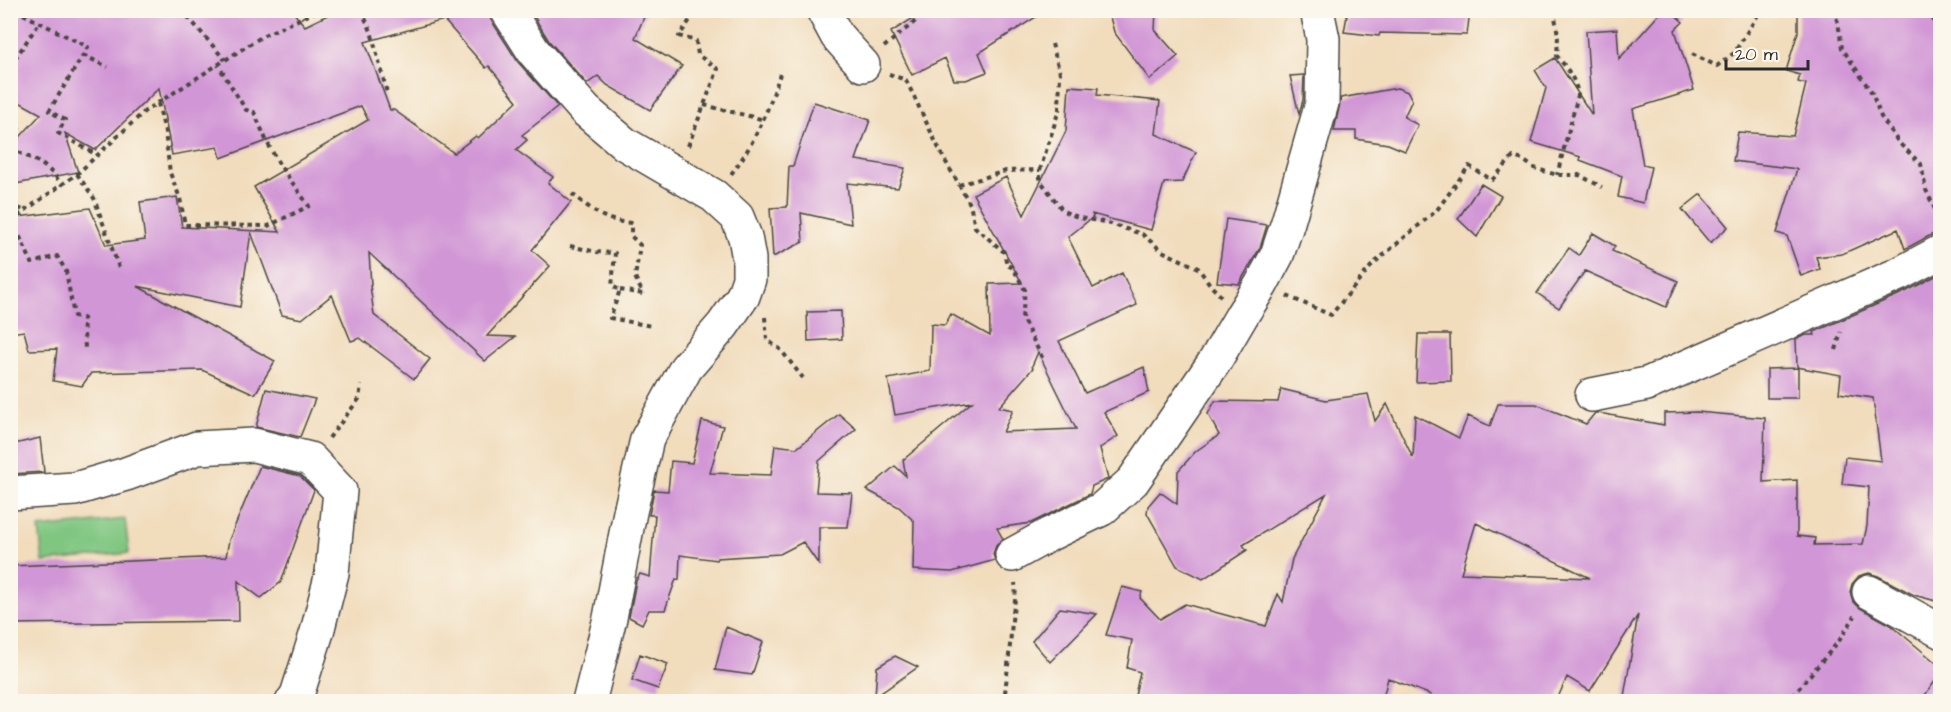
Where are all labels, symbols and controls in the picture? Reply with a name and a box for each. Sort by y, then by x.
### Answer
scale bar [1726,33,1808,71]
text: 20 m [1735,42,1778,67]

